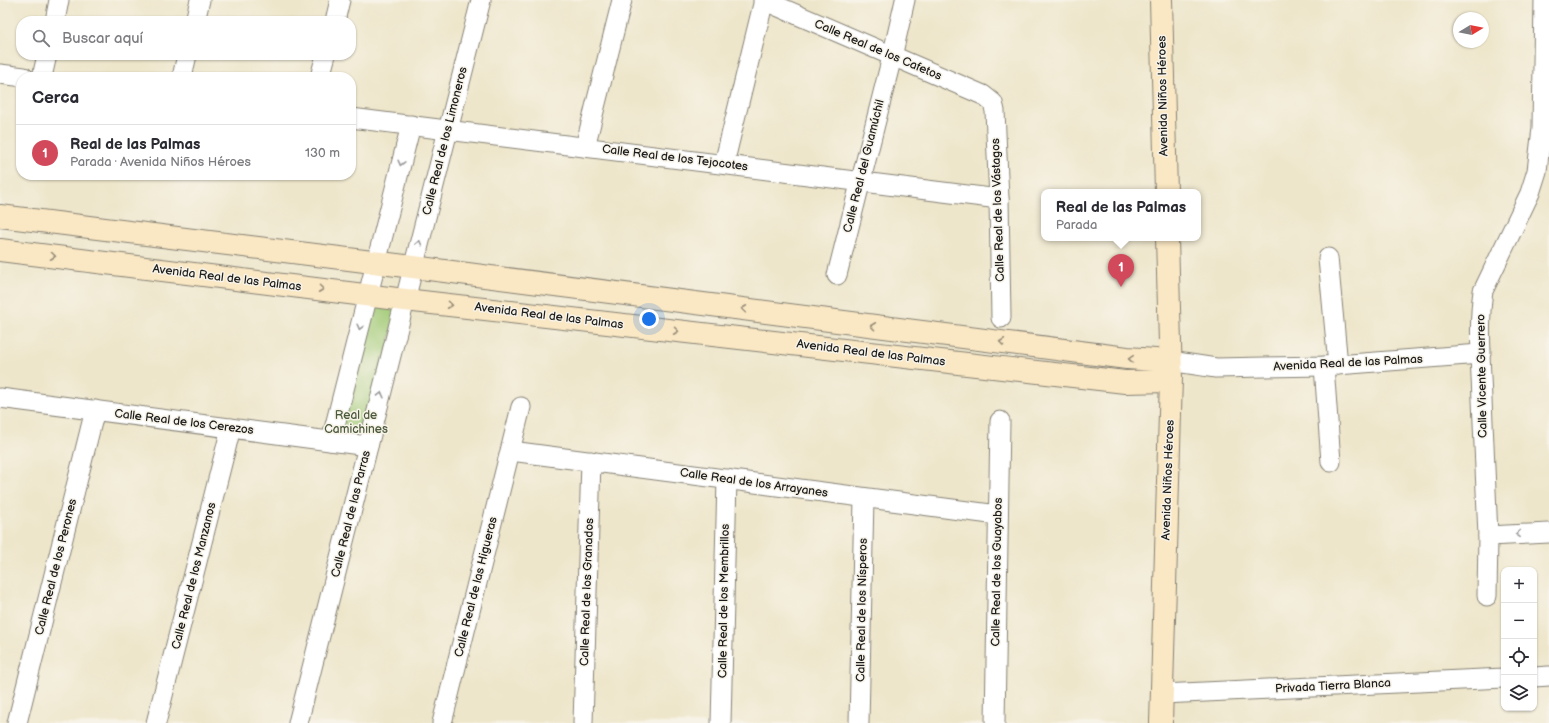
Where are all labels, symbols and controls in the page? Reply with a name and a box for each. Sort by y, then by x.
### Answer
north arrow [1453,12,1489,48]
search box [16,16,356,60]
street label: Calle Real de los Cafetos [812,16,944,84]
icon: search [30,27,52,49]
text: Buscar aquí [62,29,143,48]
street label: Avenida Niños Héroes [1154,35,1172,157]
street label: Calle Real de los Limoneros [419,65,471,217]
text: Cerca [32,88,79,108]
street label: Calle Real del Guamúchil [840,98,888,234]
text: Real de las Palmas [70,135,200,154]
street label: Calle Real de los Vástagos [988,138,1008,282]
street label: Calle Real de los Tejocotes [601,142,749,174]
text: 1 [42,145,48,161]
text: 130 m [305,145,340,161]
text: Parada · Avenida Niños Héroes [70,154,251,170]
one-way arrow [397,159,406,166]
popup [1041,189,1201,241]
text: Real de las Palmas [1056,198,1186,217]
text: Parada [1056,217,1097,233]
one-way arrow [415,240,423,247]
one-way arrow [50,251,56,260]
pin: 1 [1108,254,1134,287]
street label: Avenida Real de las Palmas [152,261,302,295]
one-way arrow [317,284,324,293]
street label: Avenida Real de las Palmas [474,299,624,333]
one-way arrow [447,300,453,309]
one-way arrow [741,305,747,314]
your location [639,309,659,329]
street label: Calle Vicente Guerrero [1473,314,1491,438]
one-way arrow [870,322,876,331]
one-way arrow [356,323,365,330]
one-way arrow [673,326,679,335]
street label: Avenida Real de las Palmas [796,336,946,370]
one-way arrow [999,338,1005,347]
street label: Avenida Real de las Palmas [1273,352,1423,374]
one-way arrow [1128,354,1134,363]
one-way arrow [376,392,385,399]
street label: Calle Real de los Cerezos [113,406,255,438]
park label: Real de Camichines [324,408,388,437]
street label: Avenida Niños Héroes [1158,419,1178,541]
street label: Calle Real de las Parras [328,449,374,579]
street label: Calle Real de los Arrayanes [679,465,829,501]
street label: Calle Real de los Perones [32,497,80,637]
street label: Calle Real de los Guayabos [988,497,1006,647]
street label: Calle Real de los Manzanos [168,501,220,651]
street label: Calle Real de las Higueras [451,515,501,659]
street label: Calle Real de los Granados [577,518,597,666]
street label: Calle Real de los Membrillos [715,524,733,678]
one-way arrow [1515,530,1521,539]
street label: Calle Real de los Nísperos [853,538,871,682]
map controls [1501,567,1537,711]
button: + [1501,567,1537,603]
button: − [1501,603,1537,639]
button: locate [1501,639,1537,675]
street label: Privada Tierra Blanca [1275,675,1391,697]
button: layers [1501,675,1537,711]

